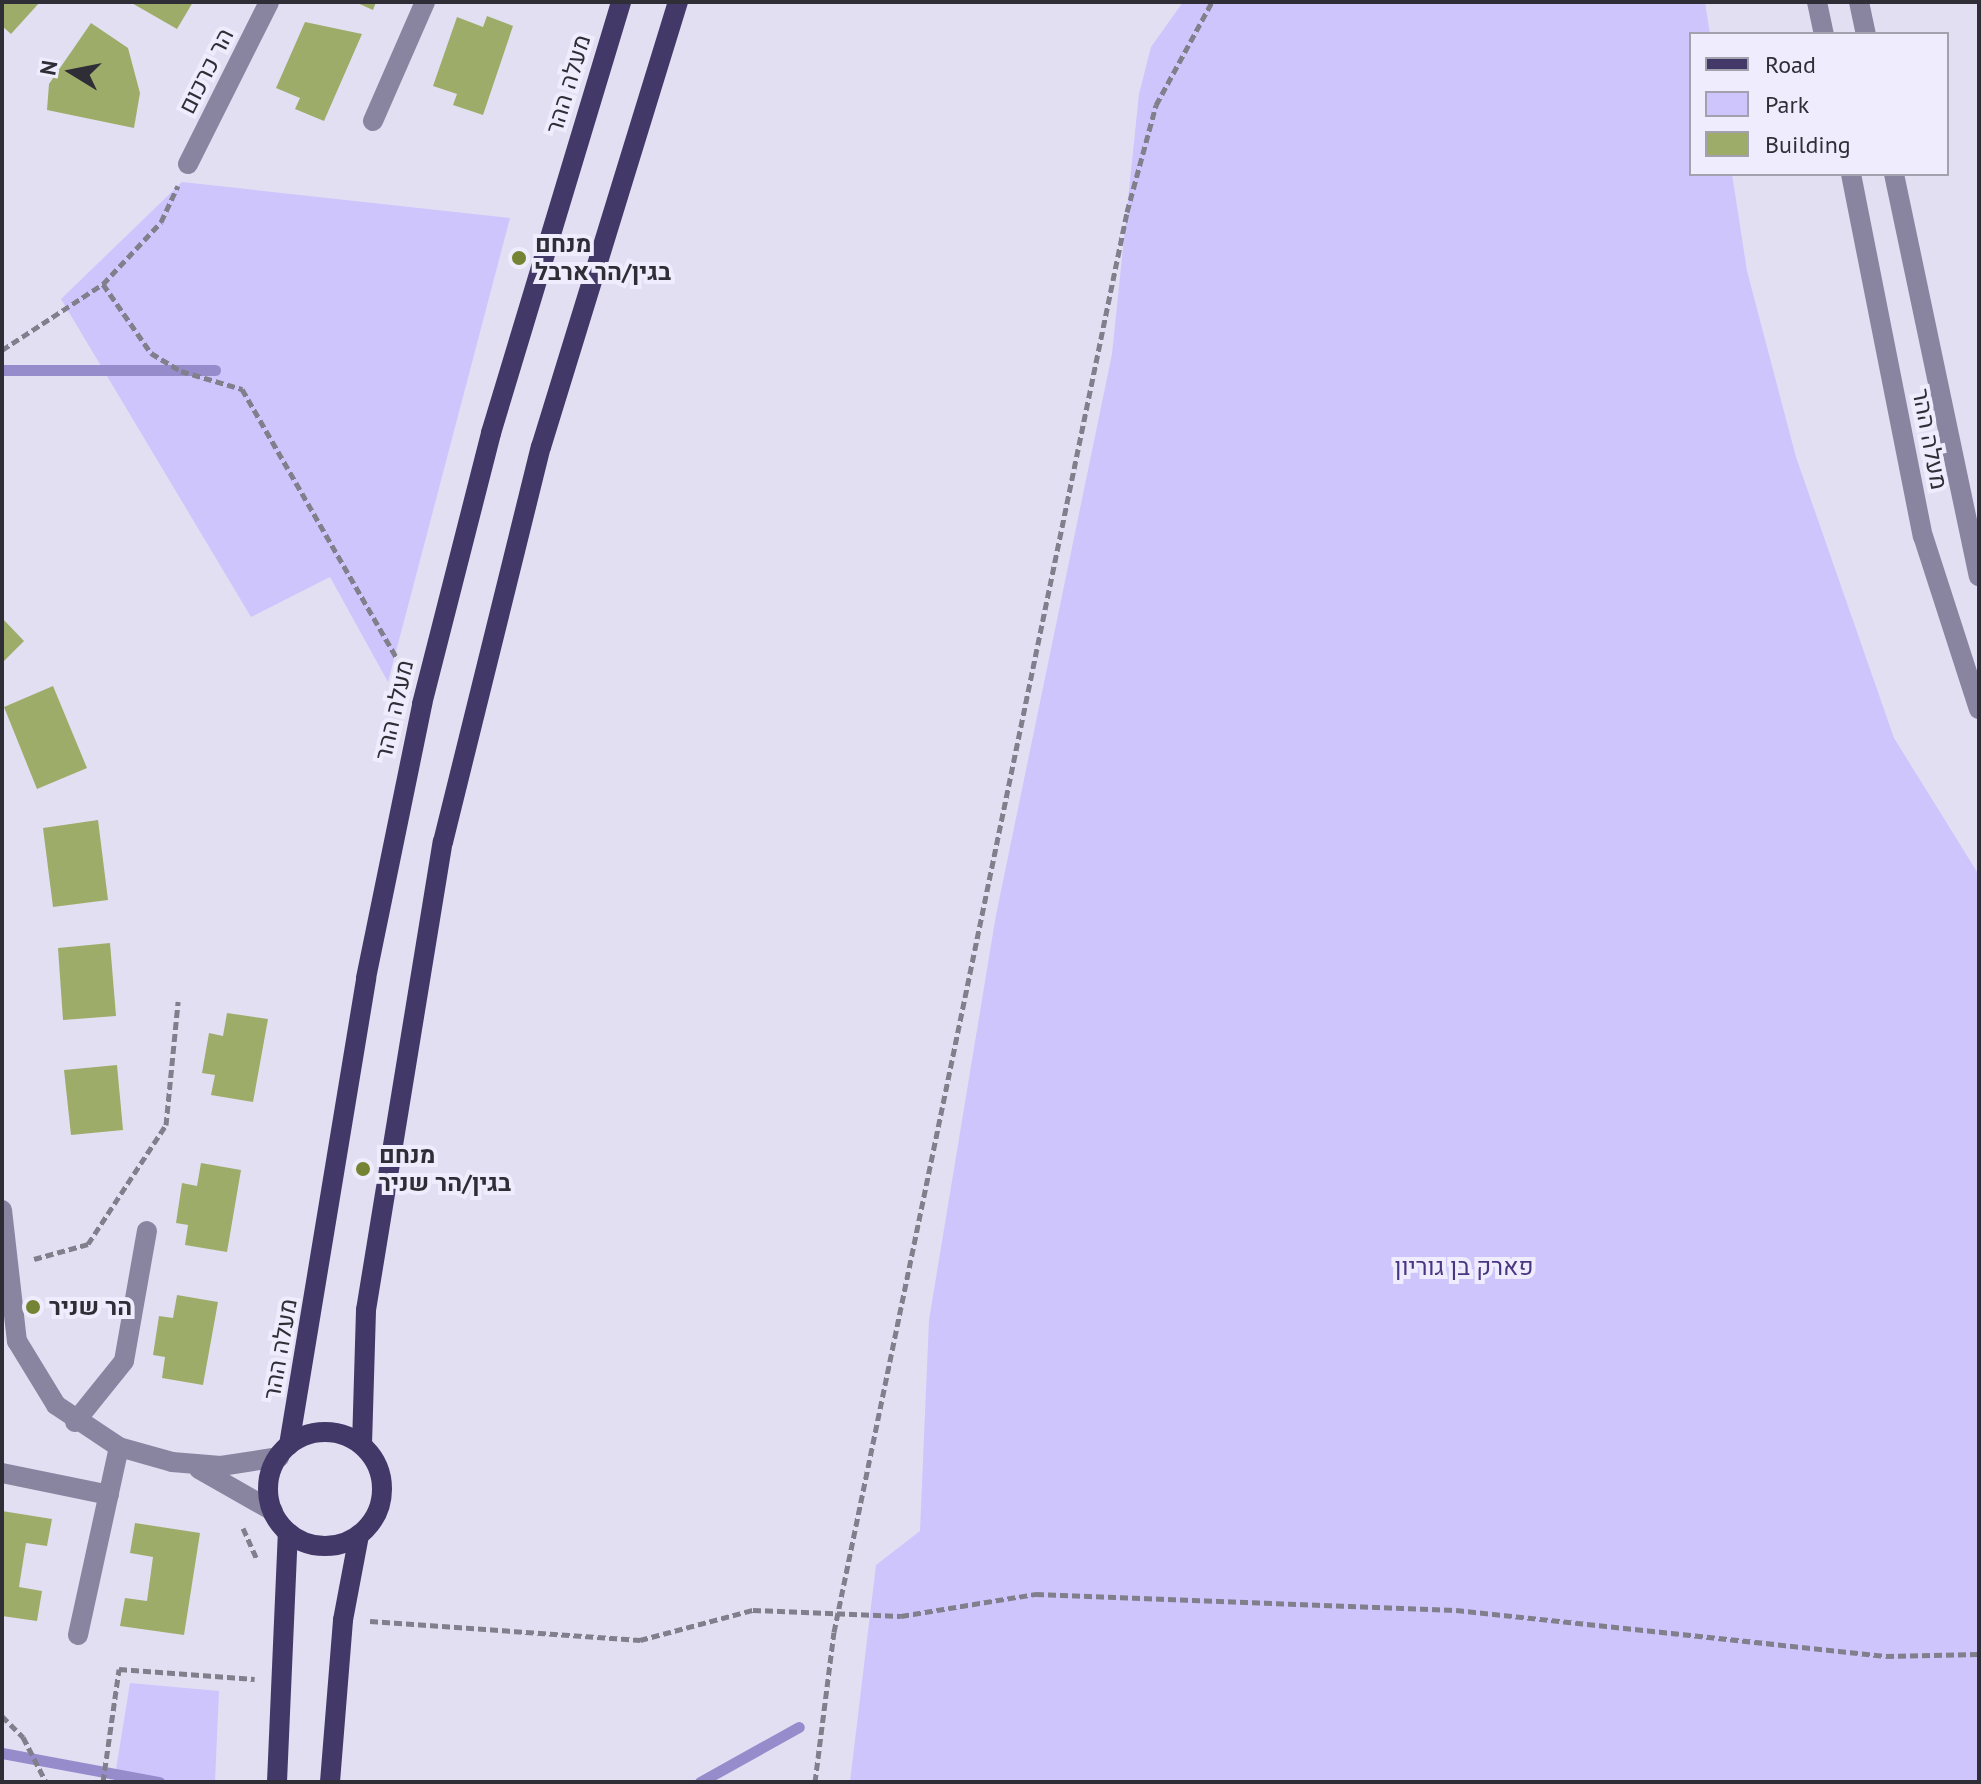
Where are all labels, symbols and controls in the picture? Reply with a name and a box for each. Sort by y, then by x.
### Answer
street label: הר כרכום [172,23,240,119]
street label: מעלה ההר [539,31,597,137]
north arrow [32,32,112,112]
legend [1689,32,1949,176]
text: Road [1765,49,1816,80]
text: N [33,58,63,77]
text: Park [1765,89,1809,120]
text: Building [1765,129,1851,160]
place label: מנחם בגין/הר ארבל [535,230,671,286]
marker: מנחם בגין/הר ארבל [510,249,528,267]
street label: מעלה ההר [1906,386,1954,492]
street label: מעלה ההר [369,657,419,763]
place label: מנחם בגין/הר שניר [379,1141,511,1197]
marker: מנחם בגין/הר שניר [354,1160,372,1178]
park label: פארק בן גוריון [1395,1253,1533,1281]
place label: הר שניר [49,1293,132,1321]
street label: מעלה ההר [257,1296,303,1402]
marker: הר שניר [24,1298,42,1316]

